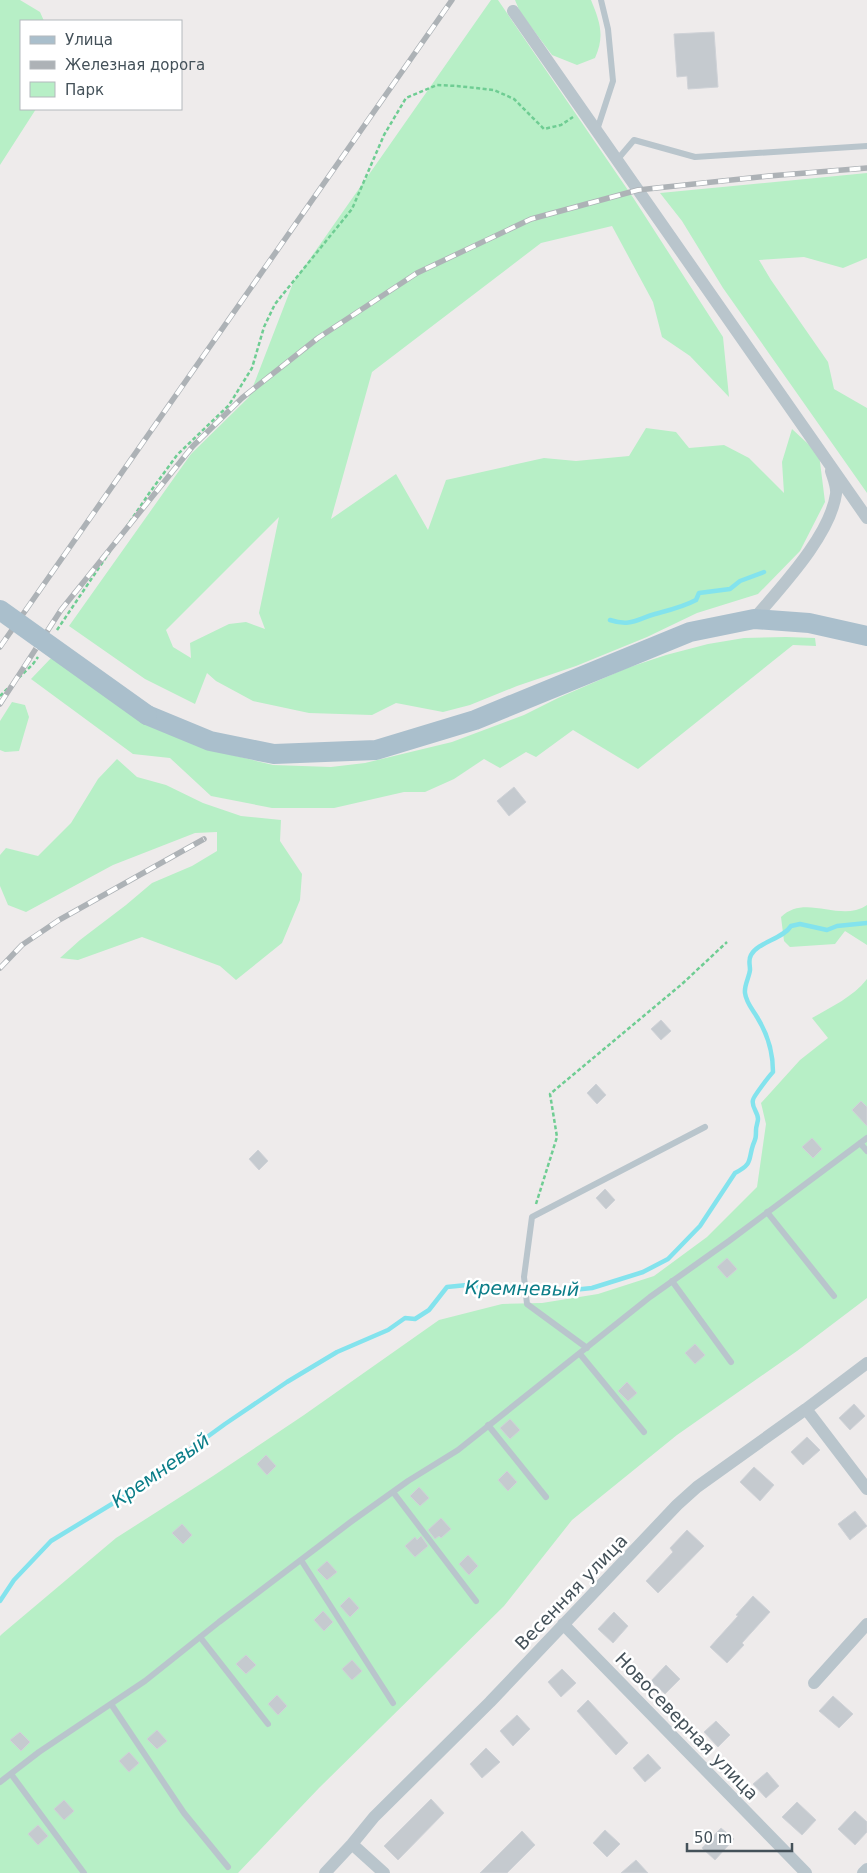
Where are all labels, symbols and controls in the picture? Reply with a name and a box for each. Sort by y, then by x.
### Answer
legend [20,20,182,110]
text: Улица [65,31,113,49]
text: Железная дорога [65,56,205,74]
text: Парк [65,81,104,99]
water label: Кремневый [465,1276,579,1300]
water label: Кремневый [107,1428,213,1512]
street label: Весенняя улица [510,1530,632,1654]
street label: Новосеверная улица [611,1648,763,1804]
scale bar [687,1820,792,1852]
text: 50 m [694,1829,732,1847]

